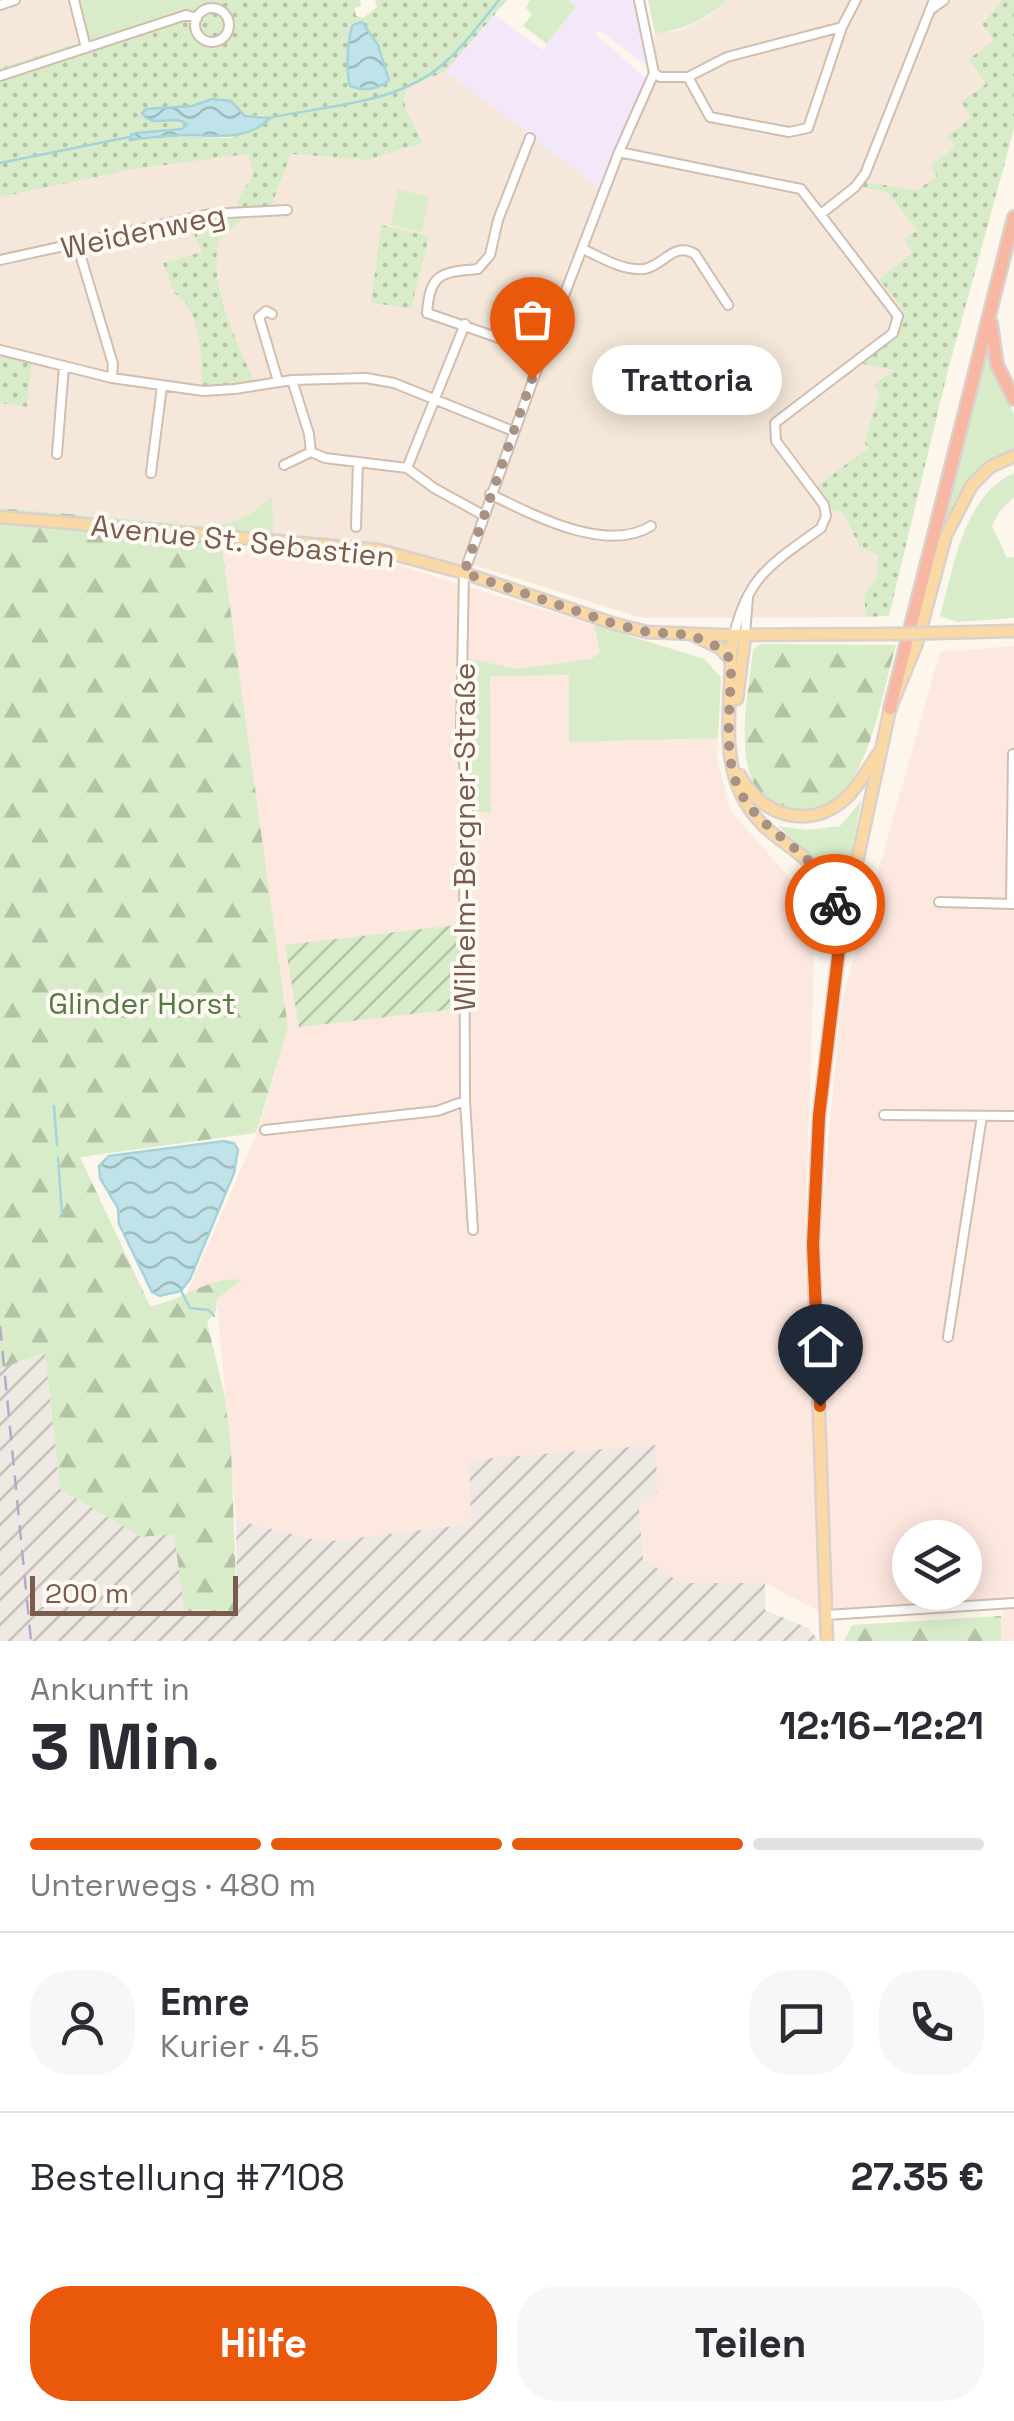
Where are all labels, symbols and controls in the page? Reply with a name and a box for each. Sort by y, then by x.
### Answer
street label: Weidenweg [57,195,229,267]
pin [490,277,575,380]
icon: bag [505,292,560,347]
callout: Trattoria [592,344,782,414]
text: Trattoria [621,360,753,400]
street label: Avenue St. Sebastien [89,506,397,576]
street label: Wilhelm-Bergner-Straße [445,663,484,1011]
courier [785,854,885,954]
icon: bike [808,877,863,932]
park label: Glinder Horst [48,984,236,1023]
pin [778,1304,863,1407]
icon: home [793,1319,848,1374]
map controls [892,1520,982,1610]
button: layers [892,1520,982,1610]
scale bar [30,1571,238,1616]
text: 200 m [45,1575,129,1611]
text: Ankunft in [30,1669,190,1709]
text: 12:16–12:21 [779,1702,984,1750]
text: 3 Min. [30,1705,220,1788]
text: Unterwegs · 480 m [30,1865,316,1905]
button: person [30,1970,135,2075]
button: chat [749,1970,854,2075]
button: phone [879,1970,984,2075]
text: Emre [160,1978,250,2026]
text: Kurier · 4.5 [160,2026,319,2066]
text: Bestellung #7108 [30,2153,345,2201]
text: 27.35 € [851,2153,984,2201]
button: Hilfe [30,2286,497,2401]
button: Teilen [517,2286,984,2401]

